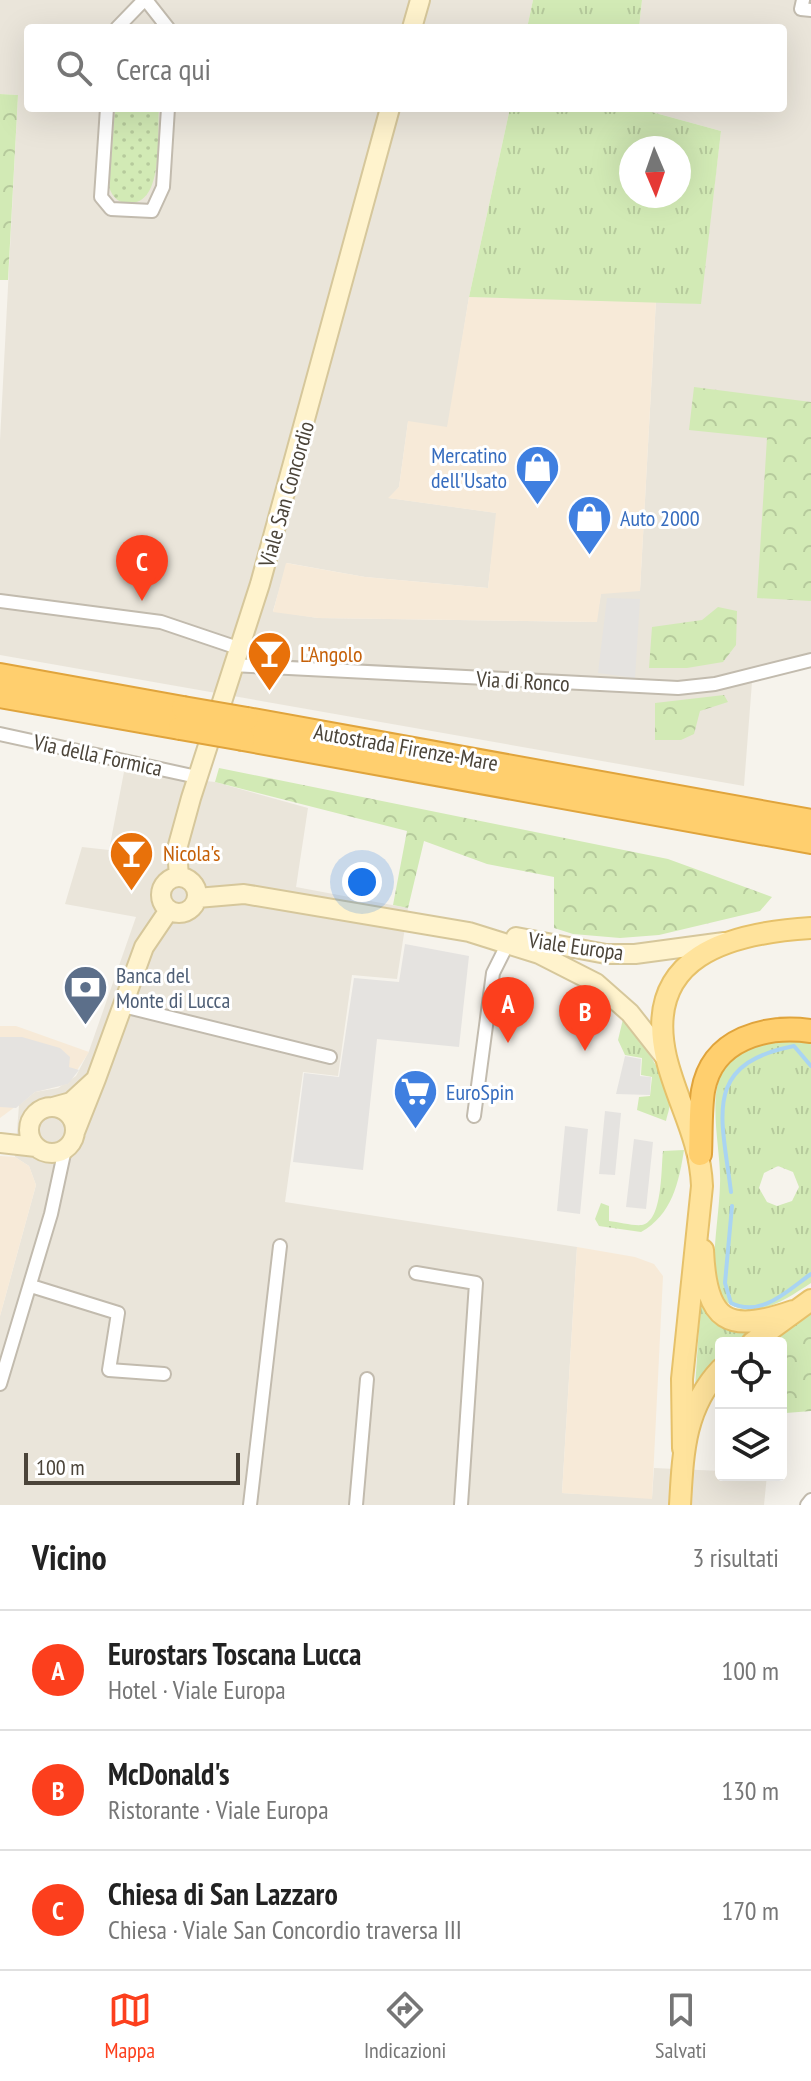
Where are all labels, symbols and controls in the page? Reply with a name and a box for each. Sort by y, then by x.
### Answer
search box [24,24,787,112]
icon: search [52,46,96,90]
text: Cerca qui [116,49,211,88]
north arrow [619,136,691,208]
street label: Viale San Concordio [252,418,320,571]
place label: Mercatino dell'Usato [431,441,507,494]
shop icon: Mercatino dell'Usato [514,444,562,507]
shop icon: Auto 2000 [565,494,613,557]
place label: Auto 2000 [620,504,700,532]
pin: C [116,535,168,601]
bar icon: L'Angolo [245,630,293,693]
place label: L'Angolo [300,640,362,668]
street label: Via di Ronco [475,665,570,697]
street label: Autostrada Firenze-Mare [312,717,500,777]
street label: Via della Formica [30,727,165,782]
bar icon: Nicola's [108,829,156,892]
place label: Nicola's [163,839,221,867]
your location [342,862,382,902]
street label: Viale Europa [526,925,625,967]
place label: Banca del Monte di Lucca [116,961,230,1014]
bank icon: Banca del Monte di Lucca [61,964,109,1027]
pin: A [482,977,534,1043]
pin: B [559,985,611,1051]
supermarket icon: EuroSpin [391,1068,439,1131]
place label: EuroSpin [446,1078,514,1106]
map controls [715,1337,787,1481]
button: locate [715,1337,787,1409]
button: layers [715,1409,787,1481]
scale bar [24,1449,240,1485]
text: 100 m [36,1453,85,1481]
text: Vicino [32,1535,107,1579]
text: 3 risultati [693,1541,779,1574]
text: Eurostars Toscana Lucca [108,1634,362,1673]
text: A [51,1654,65,1687]
text: 100 m [721,1654,779,1687]
text: Hotel · Viale Europa [108,1673,286,1706]
text: McDonald's [108,1754,229,1793]
text: B [52,1774,64,1807]
text: 130 m [721,1774,779,1807]
text: Ristorante · Viale Europa [108,1793,329,1826]
text: Chiesa di San Lazzaro [108,1874,338,1913]
text: C [52,1894,64,1927]
text: 170 m [721,1894,779,1927]
text: Chiesa · Viale San Concordio traversa III [108,1913,462,1946]
tab: Mappa [104,1988,155,2064]
tab: Indicazioni [364,1988,446,2064]
tab: Salvati [655,1988,707,2064]

